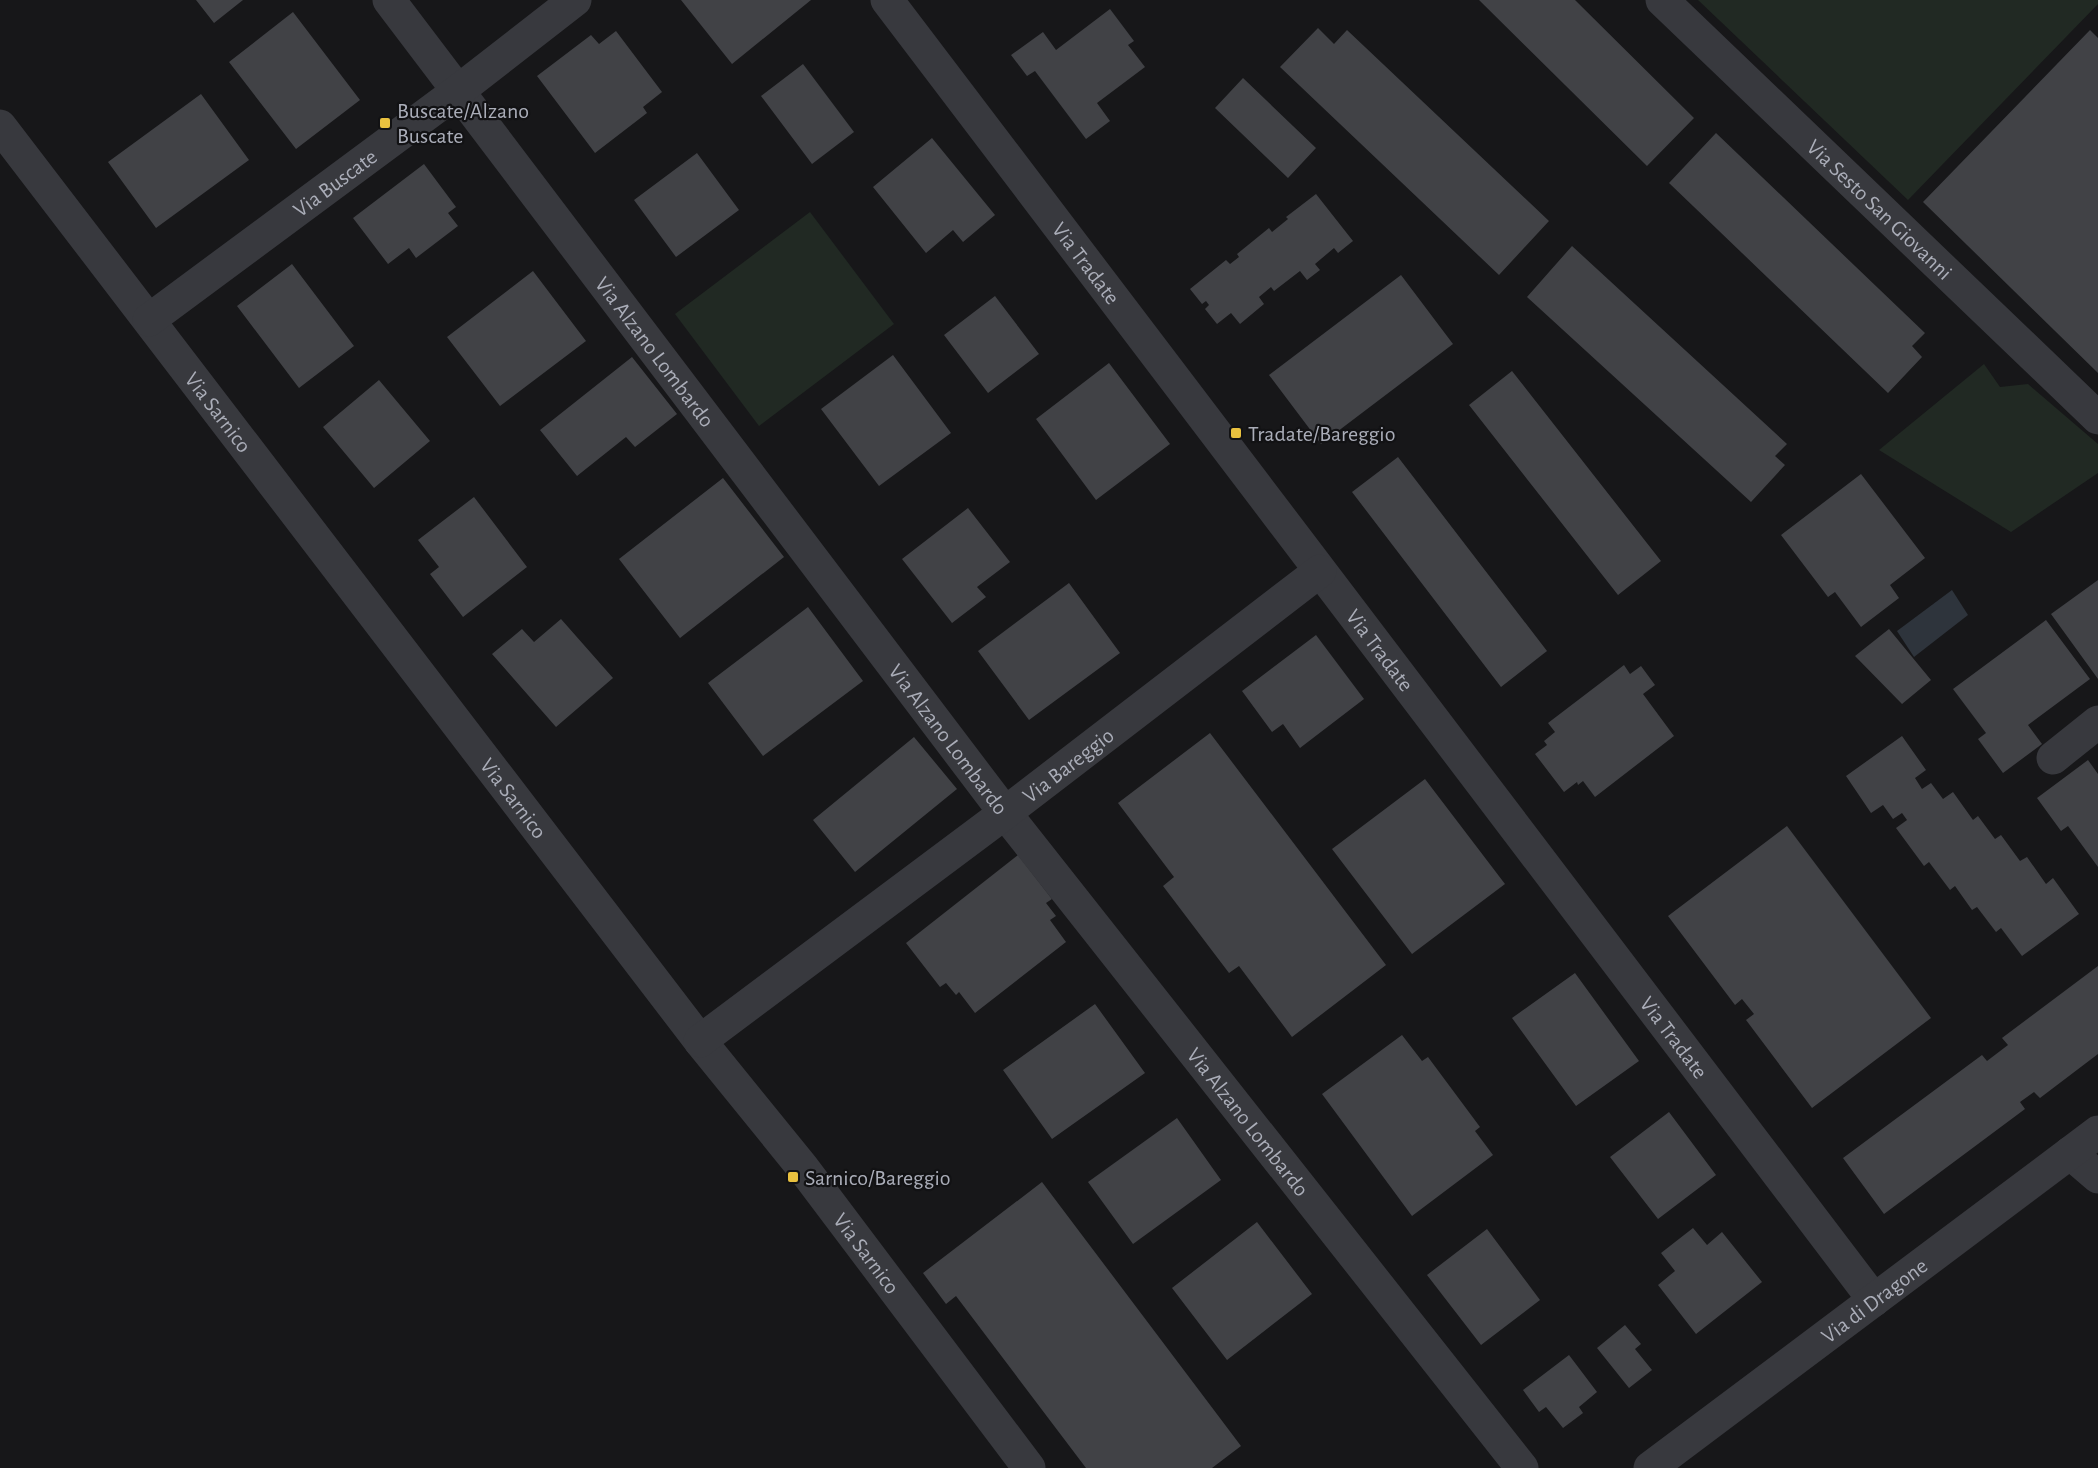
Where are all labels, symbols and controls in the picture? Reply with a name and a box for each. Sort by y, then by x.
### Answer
place label: Buscate/Alzano Buscate [397,100,529,147]
marker: Buscate/Alzano Buscate [378,116,392,130]
street label: Via Sesto San Giovanni [1803,135,1956,284]
street label: Via Buscate [289,145,381,221]
street label: Via Tradate [1048,218,1124,308]
street label: Via Alzano Lombardo [591,273,718,431]
street label: Via Sarnico [180,368,255,457]
place label: Tradate/Bareggio [1248,423,1395,445]
marker: Tradate/Bareggio [1229,426,1243,440]
street label: Via Tradate [1342,605,1418,696]
street label: Via Alzano Lombardo [884,660,1012,819]
street label: Via Bareggio [1019,724,1118,807]
street label: Via Sarnico [476,754,551,843]
street label: Via Tradate [1636,993,1711,1083]
street label: Via Alzano Lombardo [1183,1044,1313,1200]
place label: Sarnico/Bareggio [805,1167,951,1189]
marker: Sarnico/Bareggio [786,1170,800,1184]
street label: Via Sarnico [829,1209,903,1298]
street label: Via di Dragone [1818,1254,1932,1347]

